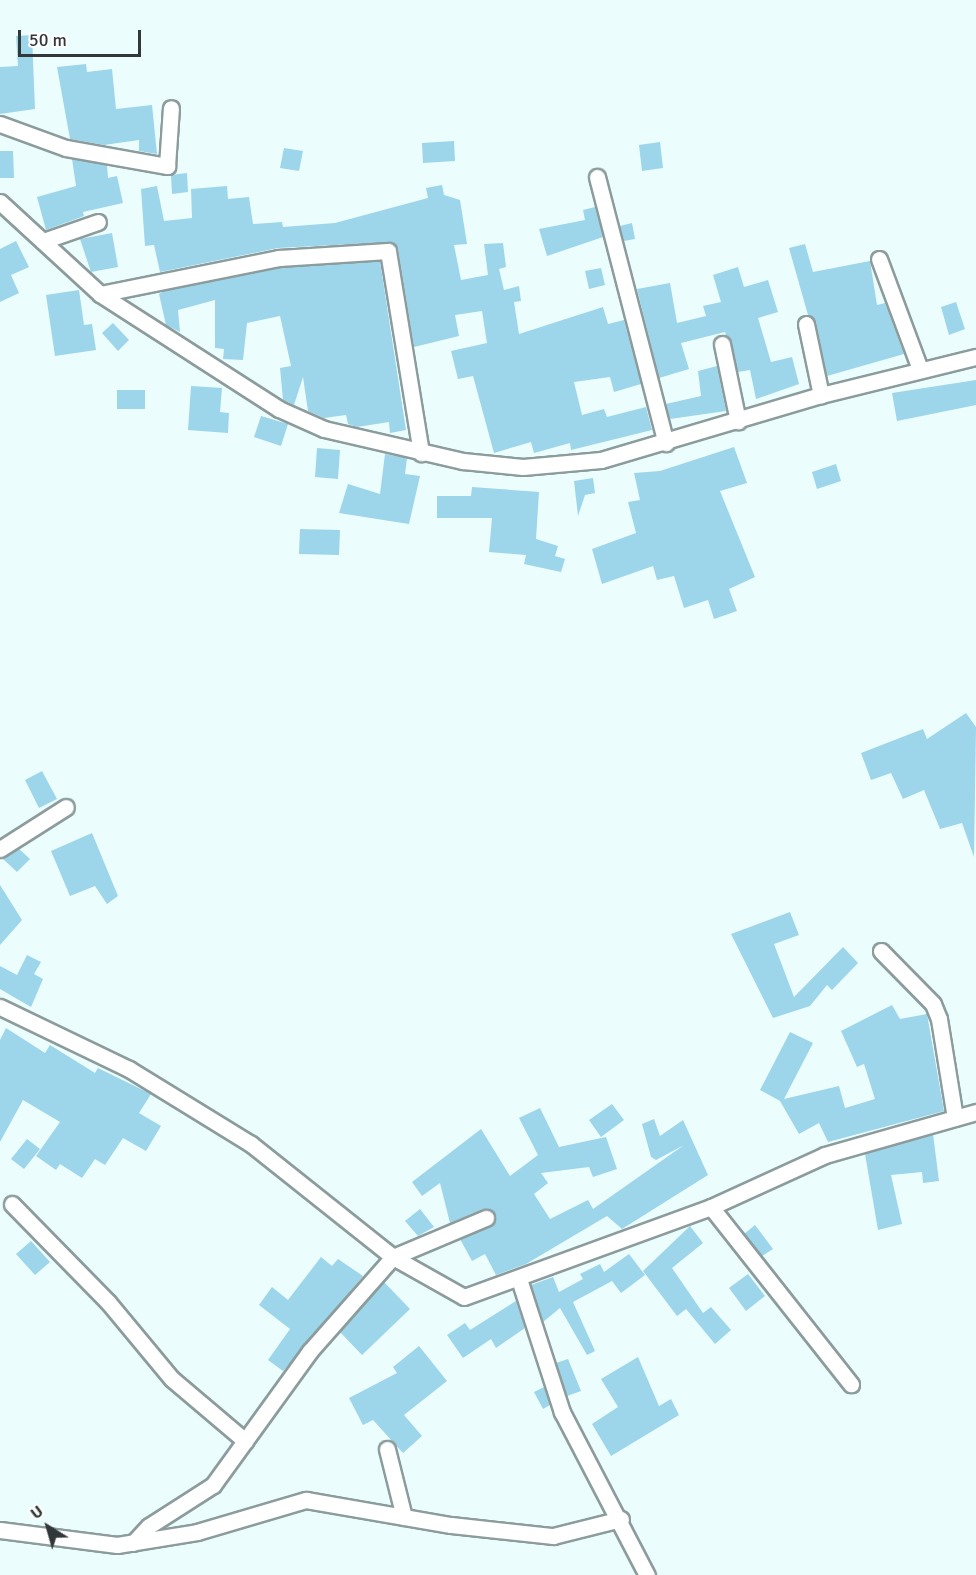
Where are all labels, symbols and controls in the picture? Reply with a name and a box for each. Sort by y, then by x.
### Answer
scale bar [21,18,144,56]
text: 50 m [29,29,67,51]
north arrow [18,1497,78,1557]
text: U [27,1501,47,1524]

